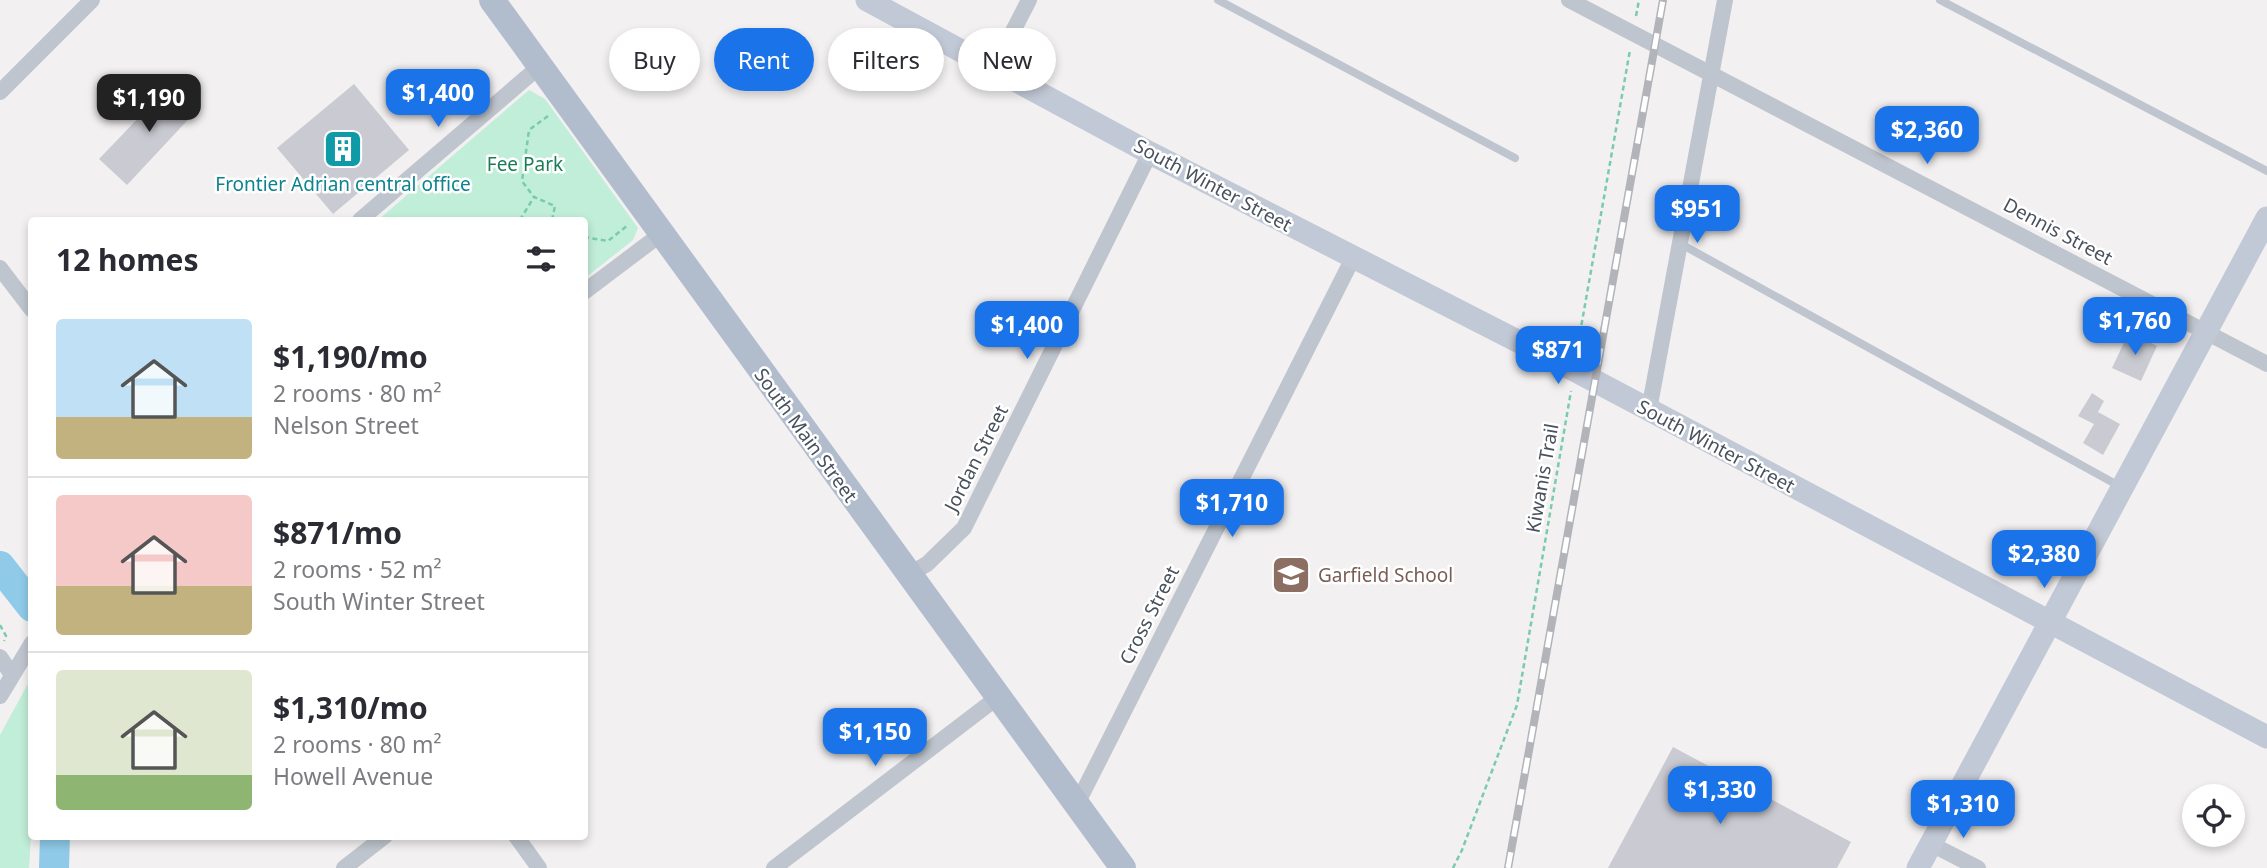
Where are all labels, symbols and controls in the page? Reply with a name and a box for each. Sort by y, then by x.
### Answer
chip: Buy [609,28,700,91]
chip: Rent [714,28,814,91]
chip: Filters [828,28,944,91]
chip: New [958,28,1056,91]
pin: $1,400 [381,69,495,129]
pin: $1,190 [92,74,206,134]
text: $1,400 [402,76,474,108]
text: $1,190 [113,81,185,113]
pin: $2,360 [1870,106,1984,166]
text: $2,360 [1891,113,1963,145]
building icon: Frontier Adrian central office [322,128,364,170]
street label: South Winter Street [1130,132,1296,238]
park label: Fee Park [487,151,563,177]
place label: Frontier Adrian central office [215,171,471,197]
pin: $951 [1656,186,1738,245]
street label: Dennis Street [1999,191,2117,271]
text: $951 [1671,192,1723,224]
text: 12 homes [56,239,199,280]
icon: filters [522,240,560,278]
pin: $1,760 [2078,298,2192,357]
pin: $1,400 [970,302,1084,361]
text: $1,760 [2099,304,2171,336]
text: $1,400 [991,308,1063,340]
pin: $871 [1517,326,1599,386]
text: $871 [1532,333,1584,365]
text: $1,190/mo [273,336,428,377]
icon: home [112,347,196,431]
street label: South Main Street [749,363,864,507]
text: 2 rooms · 80 m² [273,377,442,409]
street label: South Winter Street [1633,393,1799,499]
street label: Jordan Street [937,400,1014,517]
text: Nelson Street [273,409,419,441]
street label: Kiwanis Trail [1520,421,1564,535]
pin: $1,710 [1175,480,1289,539]
text: $1,710 [1196,486,1268,518]
text: $871/mo [273,512,402,553]
icon: home [112,523,196,607]
pin: $2,380 [1987,530,2101,590]
text: $2,380 [2008,537,2080,569]
text: 2 rooms · 52 m² [273,553,442,585]
school or university icon: Garfield School [1270,554,1312,596]
street label: Cross Street [1113,561,1185,669]
place label: Garfield School [1318,562,1453,588]
text: South Winter Street [273,585,485,617]
text: $1,310/mo [273,687,428,728]
icon: home [112,698,196,782]
pin: $1,150 [818,708,932,768]
text: $1,150 [839,715,911,747]
text: 2 rooms · 80 m² [273,728,442,760]
text: Howell Avenue [273,760,433,792]
pin: $1,330 [1663,766,1777,826]
text: $1,330 [1684,773,1756,805]
pin: $1,310 [1906,780,2020,840]
map controls [2182,784,2245,847]
button: locate [2182,784,2245,847]
text: $1,310 [1927,787,1999,819]

